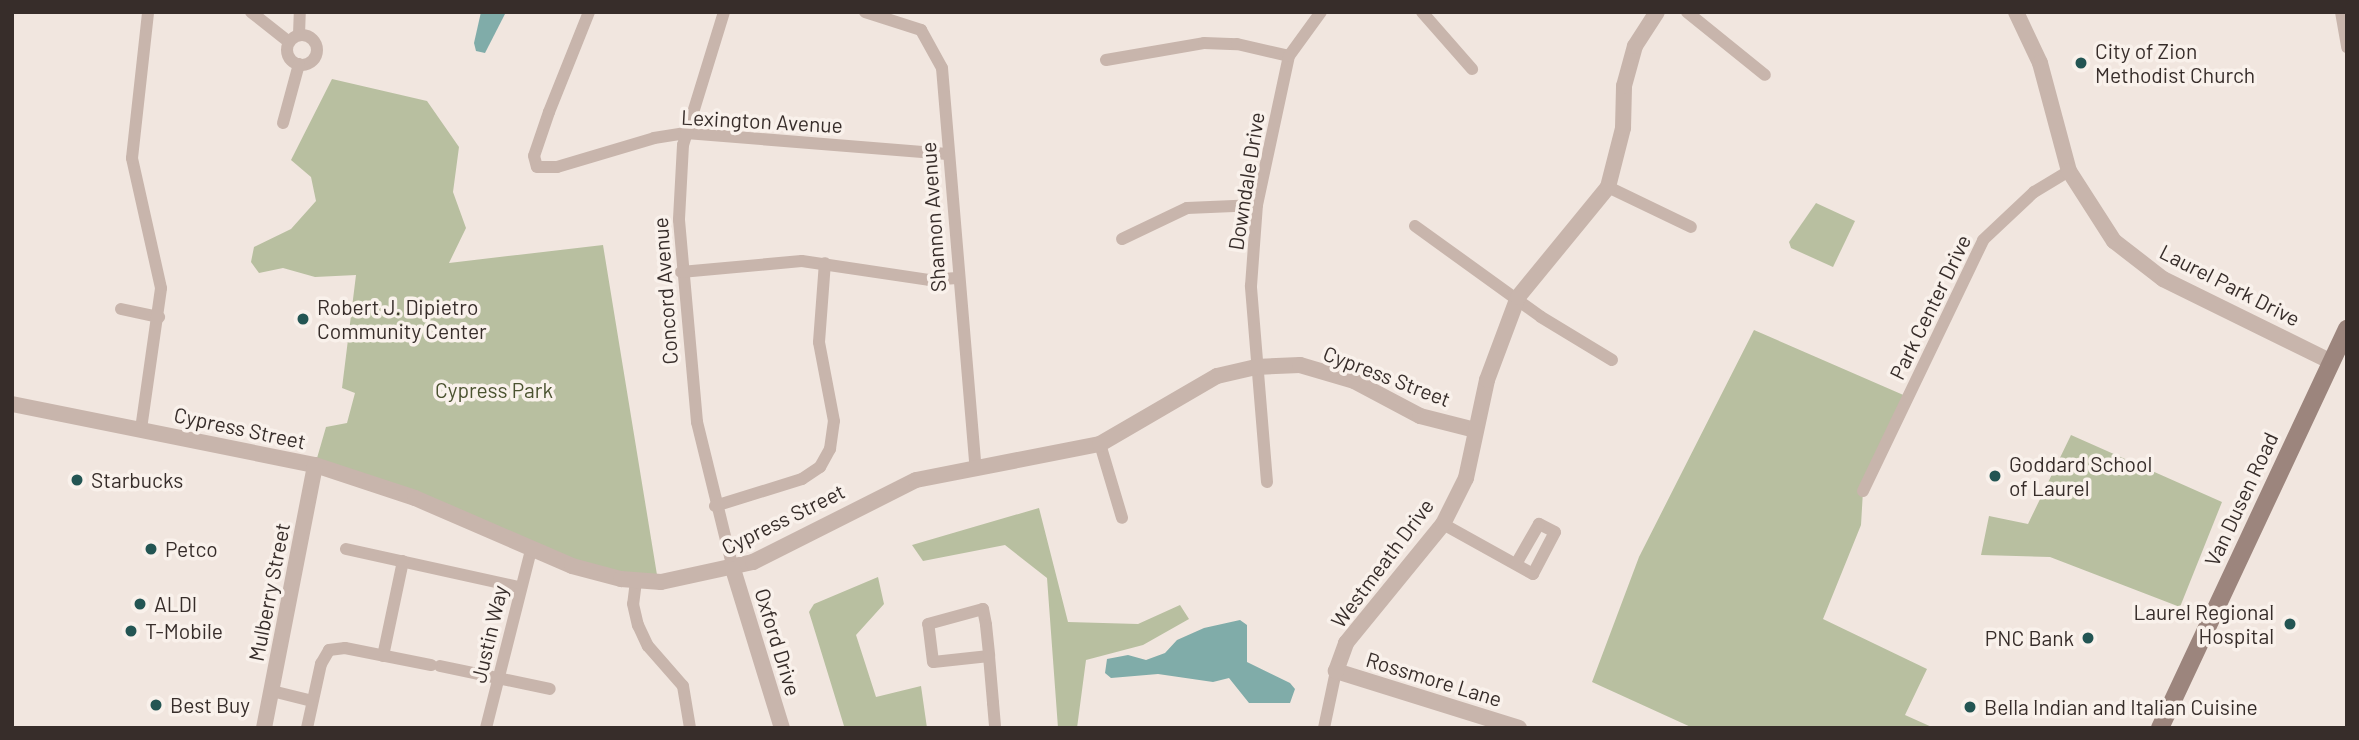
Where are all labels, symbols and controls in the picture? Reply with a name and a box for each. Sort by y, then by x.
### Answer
place label: City of Zion Methodist Church [2095,38,2255,88]
marker: City of Zion Methodist Church [2073,55,2089,71]
street label: Lexington Avenue [681,104,843,138]
street label: Downdale Drive [1223,110,1269,252]
street label: Shannon Avenue [915,141,951,293]
street label: Concord Avenue [647,217,683,365]
street label: Park Center Drive [1884,231,1976,383]
street label: Laurel Park Drive [2156,239,2304,331]
place label: Robert J. Dipietro Community Center [317,294,487,344]
marker: Robert J. Dipietro Community Center [295,311,311,327]
street label: Cypress Street [1320,340,1454,412]
park label: Cypress Park [435,377,553,403]
street label: Cypress Street [172,402,308,454]
street label: Van Dusen Road [2199,428,2283,570]
place label: Goddard School of Laurel [2009,451,2152,501]
place label: Starbucks [91,467,183,493]
marker: Goddard School of Laurel [1987,468,2003,484]
marker: Starbucks [69,472,85,488]
street label: Cypress Street [717,478,849,560]
street label: Westmeath Drive [1325,494,1439,632]
street label: Mulberry Street [243,521,295,663]
place label: Petco [165,536,218,562]
marker: Petco [143,541,159,557]
street label: Justin Way [466,583,512,685]
street label: Oxford Drive [750,585,806,699]
place label: ALDI [154,591,197,617]
marker: ALDI [132,596,148,612]
place label: Laurel Regional Hospital [2133,599,2274,649]
marker: Laurel Regional Hospital [2280,614,2300,634]
place label: T-Mobile [145,618,223,644]
marker: T-Mobile [123,623,139,639]
place label: PNC Bank [1985,625,2074,651]
marker: PNC Bank [2080,630,2096,646]
street label: Rossmore Lane [1363,646,1505,712]
place label: Best Buy [170,692,250,718]
place label: Bella Indian and Italian Cuisine [1984,694,2258,720]
marker: Best Buy [148,697,164,713]
marker: Bella Indian and Italian Cuisine [1962,699,1978,715]

